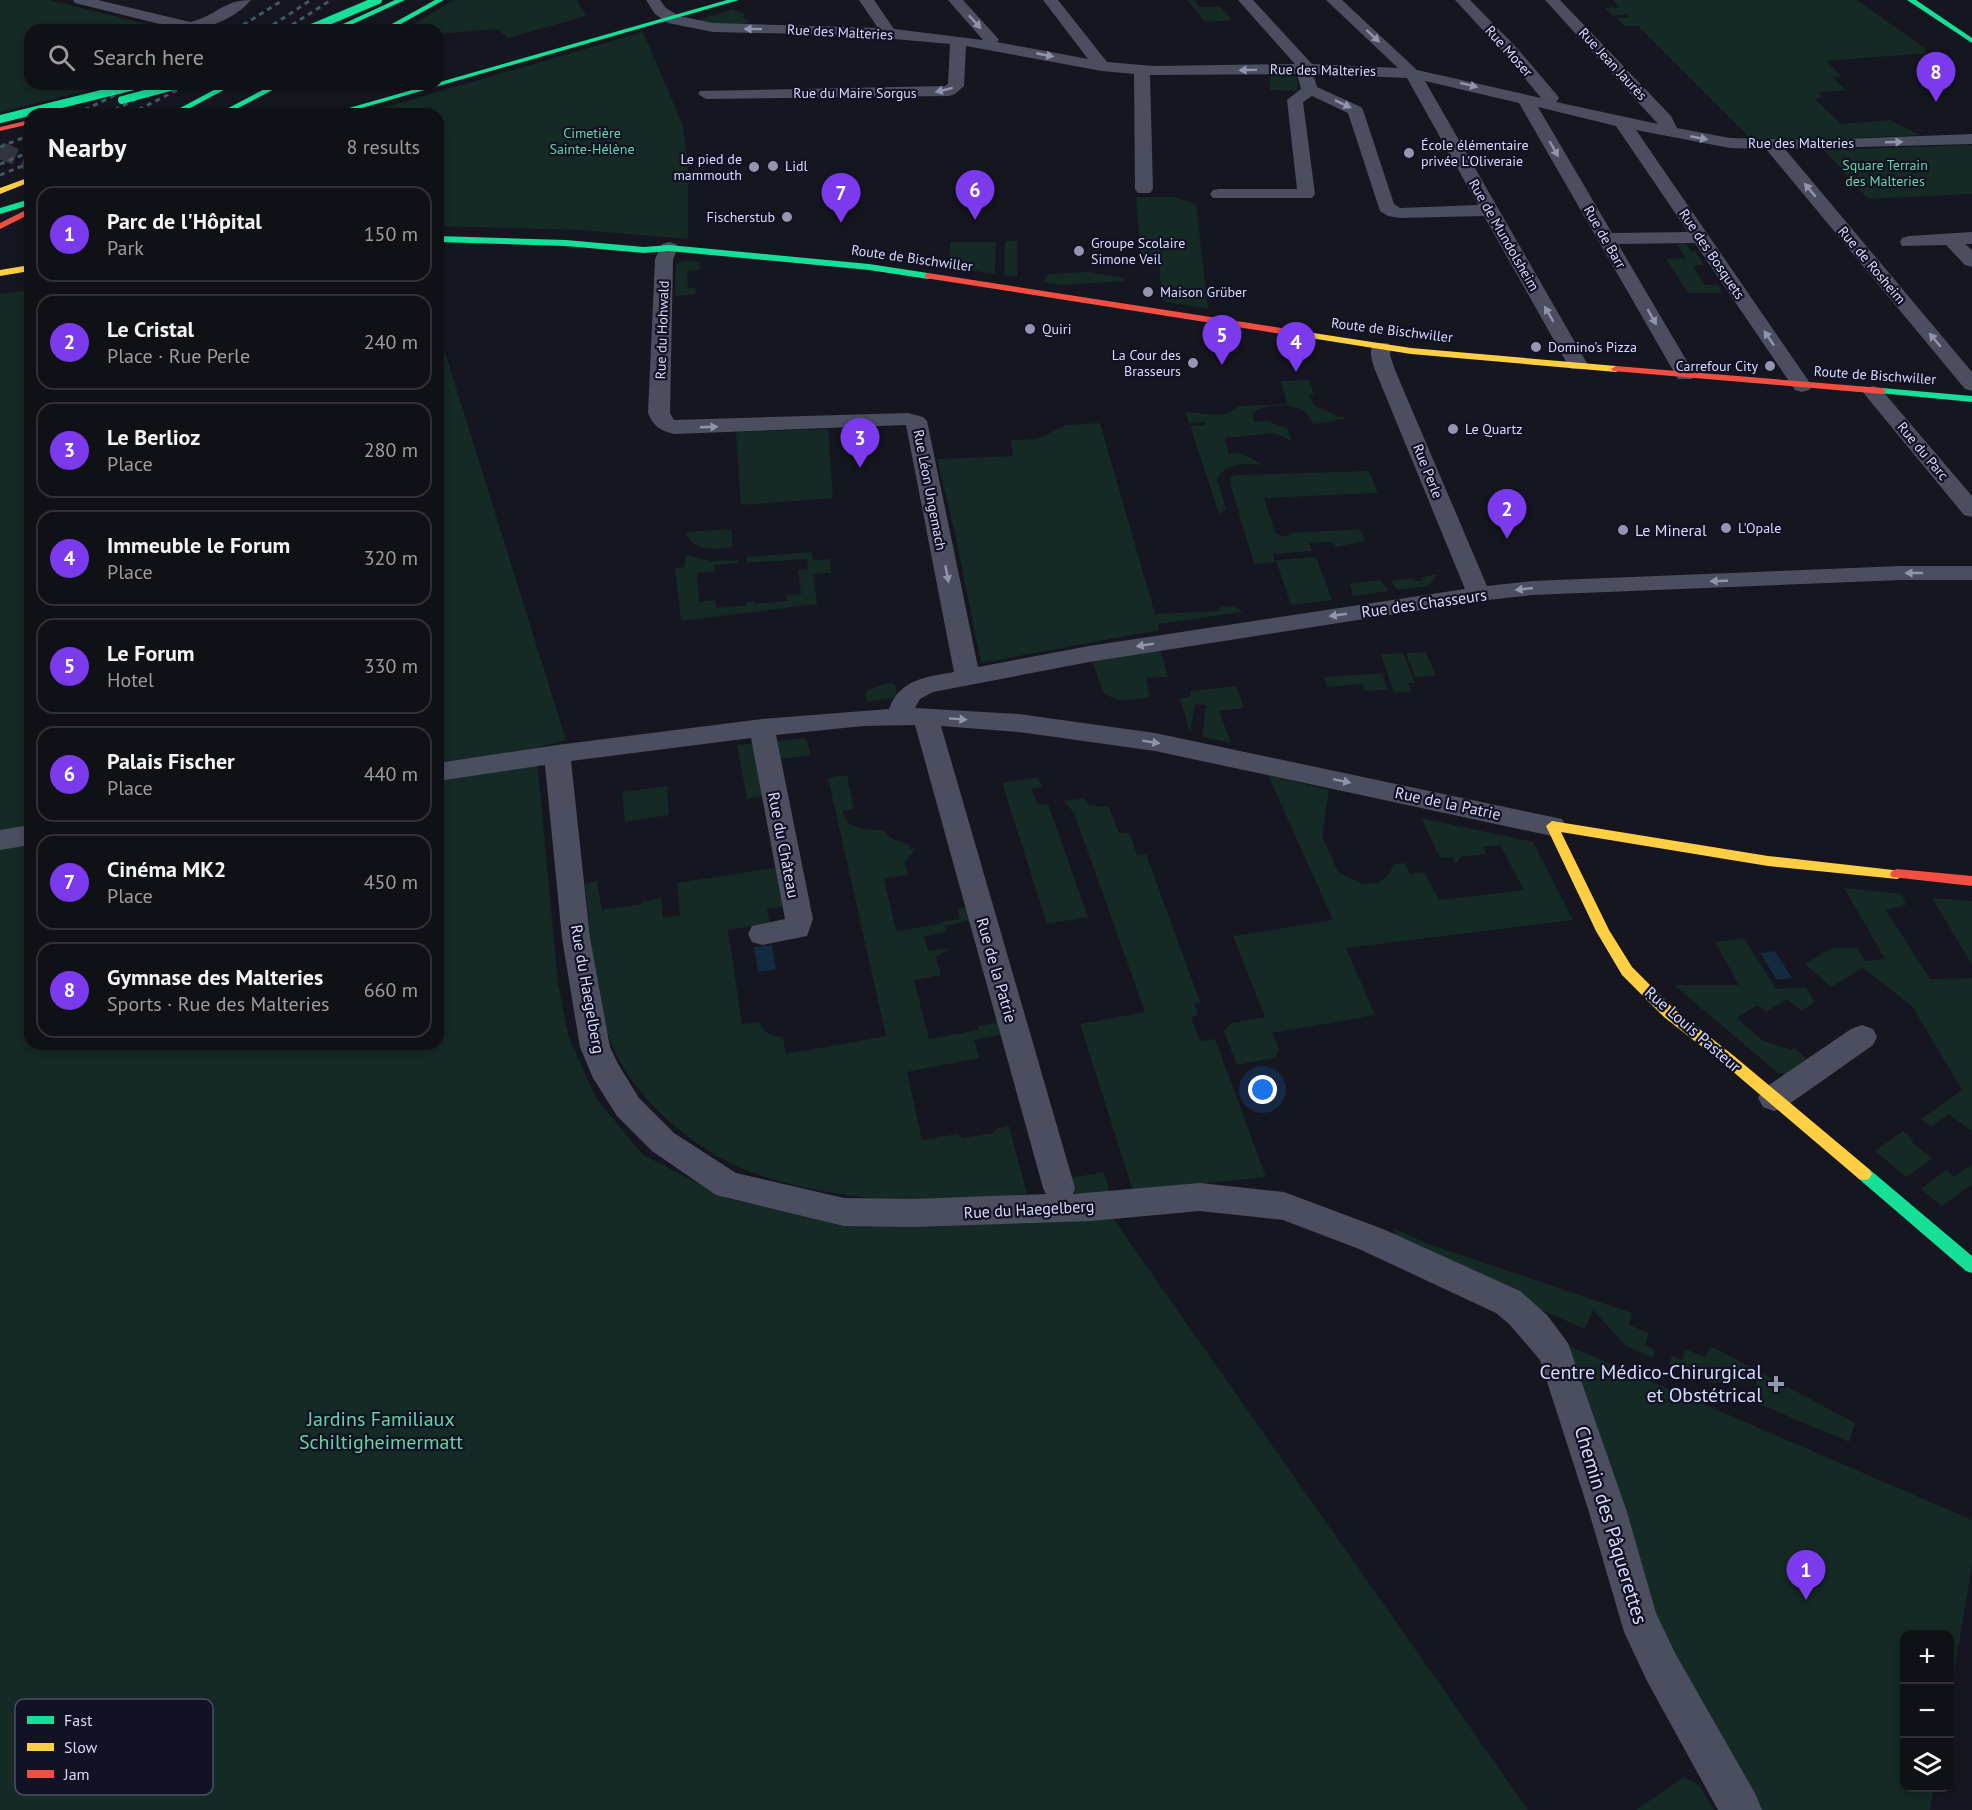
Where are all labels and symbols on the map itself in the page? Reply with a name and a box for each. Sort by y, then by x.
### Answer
one-way arrow [968,14,982,29]
street label: Rue des Malteries [787,20,894,44]
street label: Rue Moser [1481,22,1537,81]
one-way arrow [744,24,763,34]
street label: Rue Jean Jaurès [1575,24,1651,104]
one-way arrow [1365,29,1380,43]
one-way arrow [1036,51,1055,60]
pin: 8 [1916,52,1956,102]
street label: Rue des Malteries [1270,60,1376,80]
one-way arrow [1238,65,1257,75]
one-way arrow [1459,80,1478,90]
street label: Rue du Maire Sorgus [793,84,917,102]
one-way arrow [935,85,953,95]
one-way arrow [1335,99,1353,109]
park label: Cimetière Sainte-Hélène [549,124,635,158]
one-way arrow [1690,134,1709,143]
street label: Rue des Malteries [1748,134,1854,152]
place label: École élémentaire privée L'Oliveraie [1421,136,1529,170]
one-way arrow [1884,137,1903,146]
one-way arrow [1548,141,1559,157]
marker: École élémentaire privée L'Oliveraie [1402,146,1416,160]
place label: Le pied de mammouth [673,150,742,184]
park label: Square Terrain des Malteries [1842,156,1928,190]
place label: Lidl [785,157,808,175]
marker: Lidl [766,159,780,173]
marker: Le pied de mammouth [747,160,761,174]
pin: 6 [956,170,994,220]
pin: 7 [822,174,860,223]
street label: Rue de Mundolsheim [1465,176,1543,294]
one-way arrow [1804,183,1817,198]
street label: Rue de Barr [1580,202,1630,272]
street label: Rue des Bosquets [1675,205,1749,303]
place label: Fischerstub [707,208,775,226]
marker: Fischerstub [780,210,794,224]
street label: Rue de Rosheim [1834,222,1910,308]
place label: Groupe Scolaire Simone Veil [1091,234,1185,268]
street label: Route de Bischwiller [850,241,974,275]
marker: Groupe Scolaire Simone Veil [1072,244,1086,258]
street label: Rue du Hohwald [651,280,673,380]
place label: Maison Grüber [1160,283,1247,301]
marker: Maison Grüber [1141,285,1155,299]
one-way arrow [1544,305,1554,322]
one-way arrow [1646,309,1657,325]
street label: Route de Bischwiller [1330,314,1454,346]
pin: 5 [1202,316,1242,365]
place label: Quiri [1042,320,1071,338]
marker: Quiri [1023,322,1037,336]
pin: 4 [1276,322,1316,372]
one-way arrow [1764,330,1775,346]
one-way arrow [1928,332,1941,348]
place label: Domino's Pizza [1548,338,1637,356]
marker: Domino's Pizza [1529,340,1543,354]
place label: La Cour des Brasseurs [1112,346,1181,380]
marker: La Cour des Brasseurs [1186,356,1200,370]
place label: Carrefour City [1676,357,1758,375]
marker: Carrefour City [1763,359,1777,373]
street label: Route de Bischwiller [1813,362,1937,388]
pin: 3 [840,418,880,468]
street label: Rue du Parc [1893,418,1953,484]
place label: Le Quartz [1465,420,1523,438]
one-way arrow [700,422,719,432]
marker: Le Quartz [1446,422,1460,436]
street label: Rue Léon Ungemach [909,428,951,552]
street label: Rue Perle [1409,441,1447,501]
pin: 2 [1488,490,1526,539]
place label: L'Opale [1738,519,1781,537]
place label: Le Mineral [1635,520,1707,540]
marker: L'Opale [1719,521,1733,535]
marker: Le Mineral [1616,523,1630,537]
one-way arrow [943,564,952,583]
one-way arrow [1904,568,1923,578]
one-way arrow [1709,577,1728,586]
street label: Rue des Chasseurs [1360,584,1488,622]
one-way arrow [1514,584,1533,594]
one-way arrow [1328,611,1347,620]
one-way arrow [1135,641,1154,650]
one-way arrow [948,714,967,723]
one-way arrow [1142,737,1161,746]
one-way arrow [1333,776,1352,786]
street label: Rue de la Patrie [1393,782,1503,824]
street label: Rue du Château [764,790,804,900]
street label: Rue de la Patrie [973,915,1021,1025]
street label: Rue du Haegelberg [567,923,609,1055]
street label: Rue Louis Pasteur [1641,982,1746,1077]
your location [1248,1075,1277,1104]
street label: Rue du Haegelberg [963,1196,1095,1222]
place label: Centre Médico-Chirurgical et Obstétrical [1540,1359,1762,1408]
marker: Centre Médico-Chirurgical et Obstétrical [1767,1375,1785,1393]
park label: Jardins Familiaux Schiltigheimermatt [299,1406,463,1455]
street label: Chemin des Pâquerettes [1568,1423,1654,1627]
pin: 1 [1786,1550,1826,1600]
legend [15,1699,213,1795]
text: Fast [64,1710,93,1730]
text: Slow [64,1737,98,1757]
text: Jam [63,1764,90,1784]

